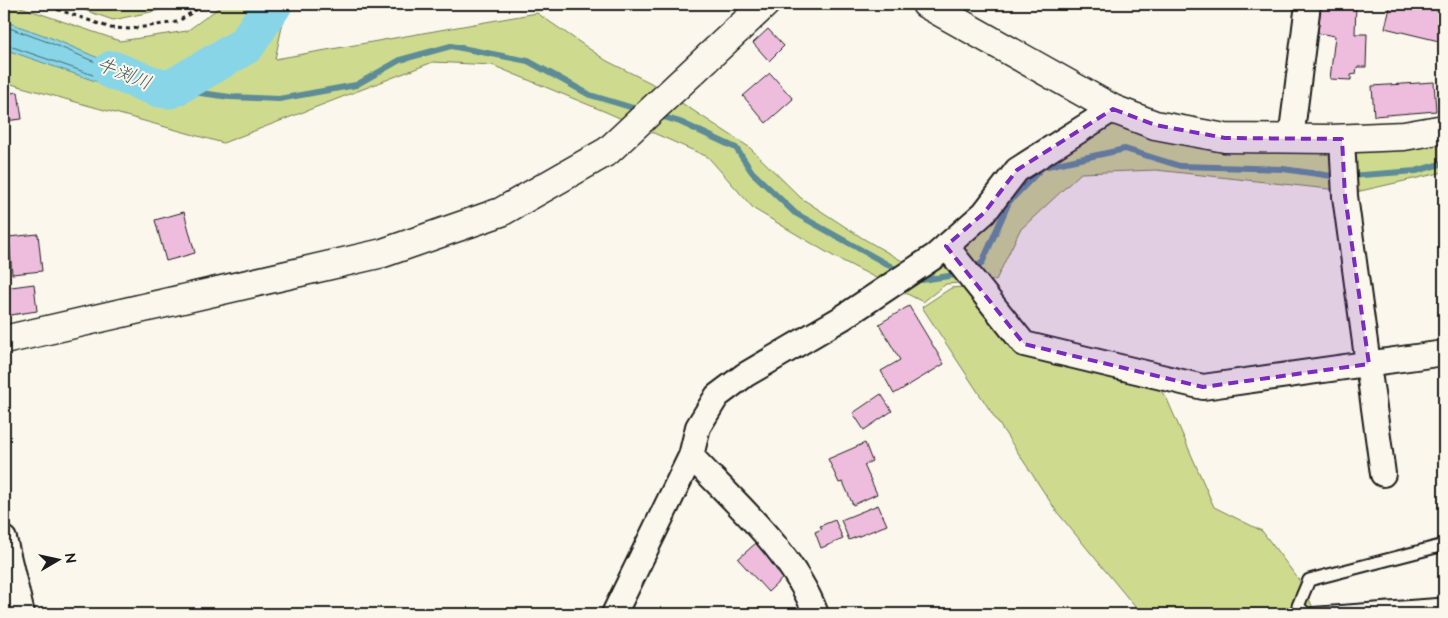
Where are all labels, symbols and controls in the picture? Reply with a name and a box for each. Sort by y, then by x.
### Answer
water label: 牛渕川 [93,51,155,97]
north arrow [32,536,82,586]
text: N [59,552,80,564]

